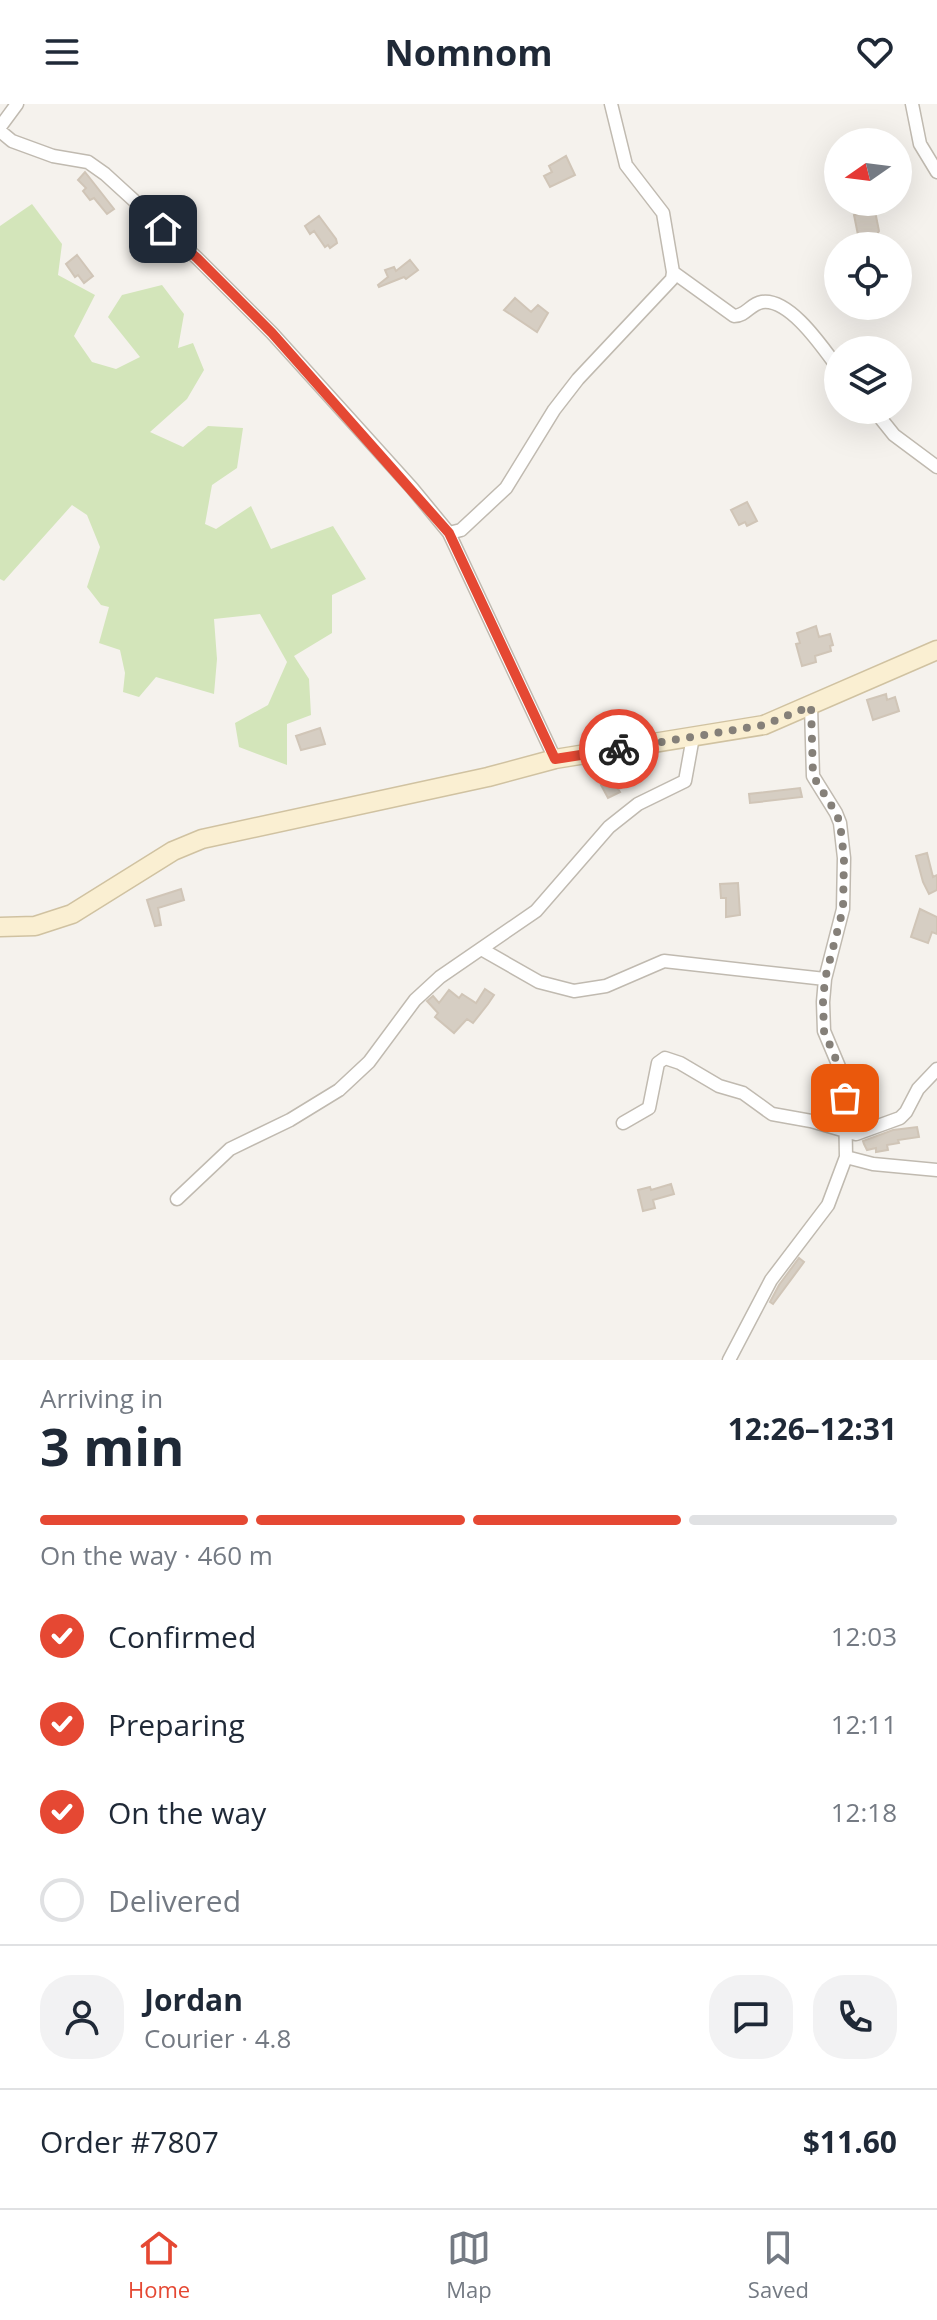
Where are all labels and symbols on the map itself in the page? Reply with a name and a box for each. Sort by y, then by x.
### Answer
north arrow [824,128,912,216]
pin [129,195,197,263]
courier [579,709,659,789]
pin [811,1064,879,1132]

